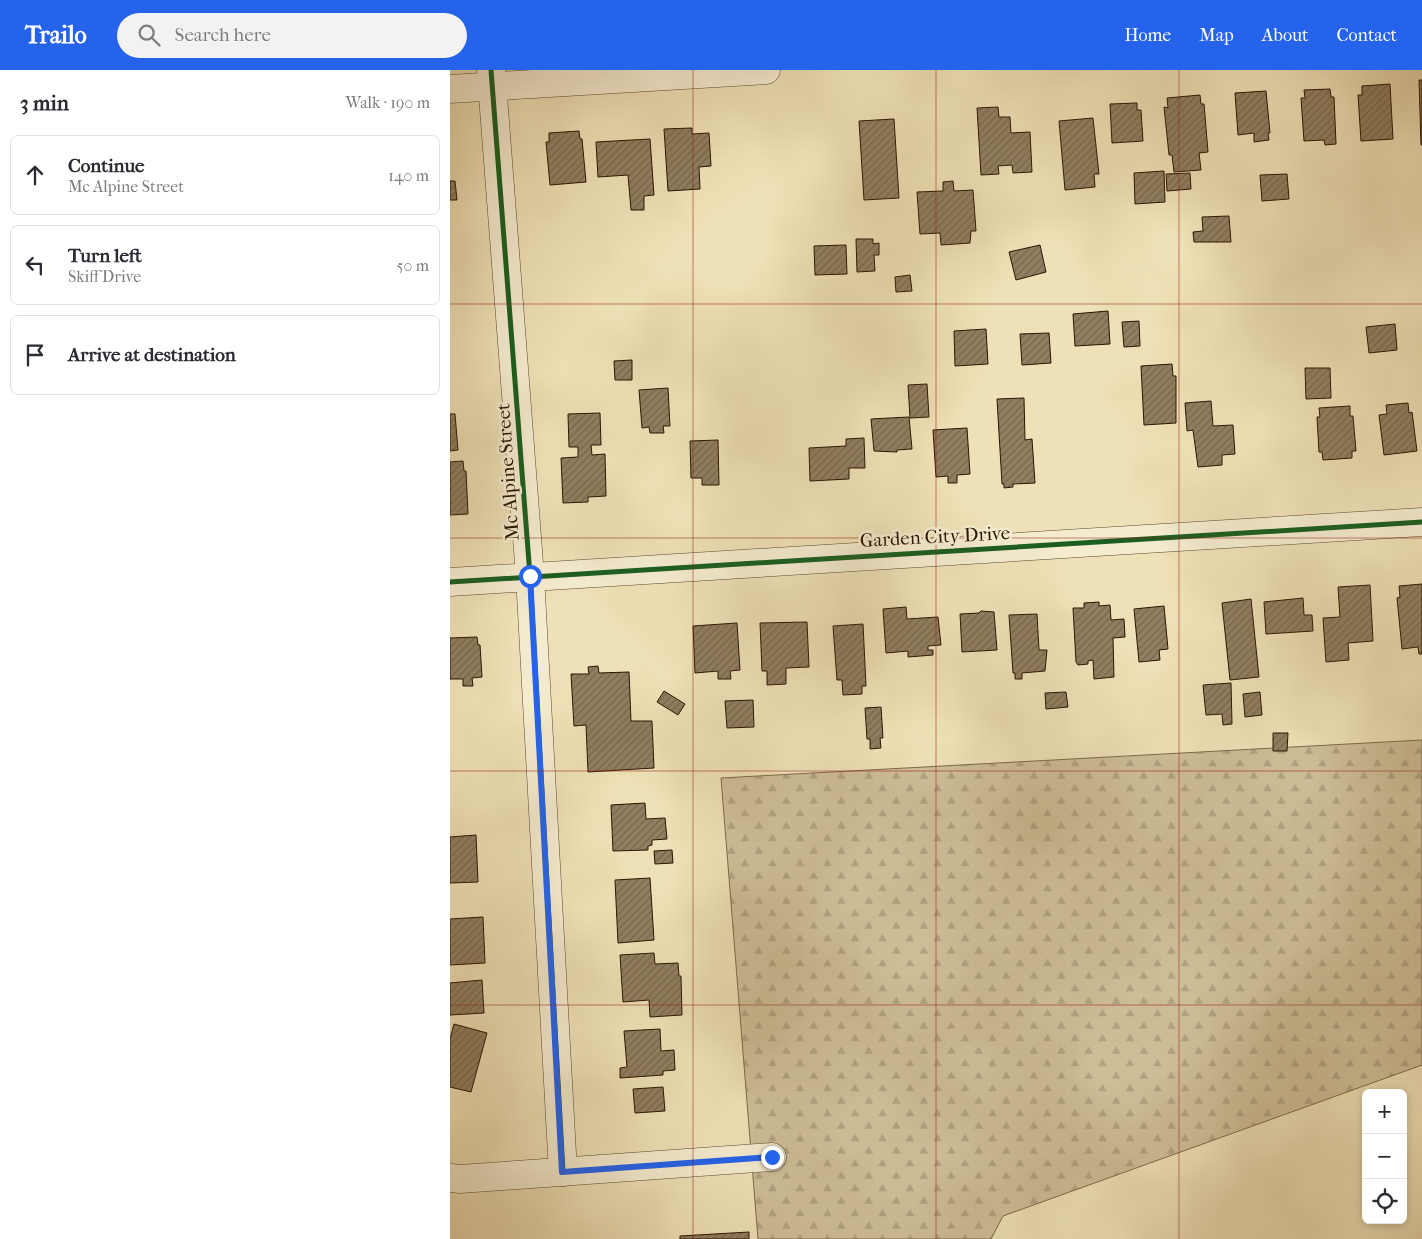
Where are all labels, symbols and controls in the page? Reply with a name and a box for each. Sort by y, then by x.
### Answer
search box [117,13,467,58]
text: Trailo [25,21,87,49]
icon: search [135,21,163,49]
text: Search here [175,24,271,46]
text: Home [1124,25,1171,46]
text: Map [1199,25,1234,46]
text: About [1262,25,1308,46]
text: Contact [1336,25,1397,46]
text: 3 min [20,91,69,115]
text: Walk · 190 m [346,93,430,112]
text: Continue [68,155,144,177]
icon: ahead [21,161,49,189]
text: 140 m [388,166,429,185]
text: Mc Alpine Street [68,177,184,196]
text: Turn left [68,245,142,267]
icon: left [21,251,49,279]
text: 50 m [397,256,429,275]
text: Skiff Drive [68,267,141,286]
icon: arrive [21,341,49,369]
text: Arrive at destination [68,344,236,366]
street label: Mc Alpine Street [492,402,524,541]
street label: Garden City Drive [859,522,1011,552]
route start [519,565,542,588]
map controls [1362,1089,1407,1224]
button: + [1362,1089,1407,1134]
button: − [1362,1134,1407,1179]
route end [761,1146,784,1169]
button: locate [1362,1179,1407,1224]

